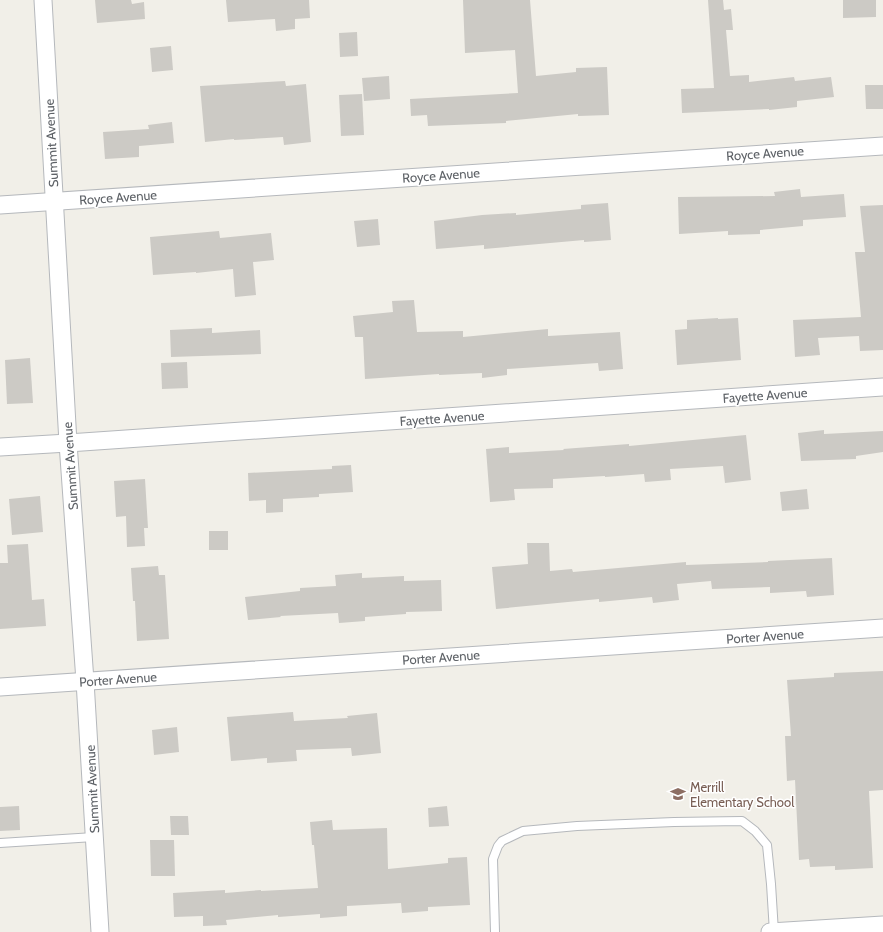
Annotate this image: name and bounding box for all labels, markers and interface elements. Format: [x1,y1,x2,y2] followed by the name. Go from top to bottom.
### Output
[41,98,61,188] street label: Summit Avenue
[726,142,805,164] street label: Royce Avenue
[402,164,481,186] street label: Royce Avenue
[79,186,158,208] street label: Royce Avenue
[722,384,808,406] street label: Fayette Avenue
[399,407,485,429] street label: Fayette Avenue
[59,421,81,511] street label: Summit Avenue
[726,625,805,647] street label: Porter Avenue
[402,646,481,668] street label: Porter Avenue
[79,668,158,690] street label: Porter Avenue
[82,744,102,834] street label: Summit Avenue
[690,779,794,810] place label: Merrill Elementary School
[669,785,687,803] school or university icon: Merrill Elementary School

